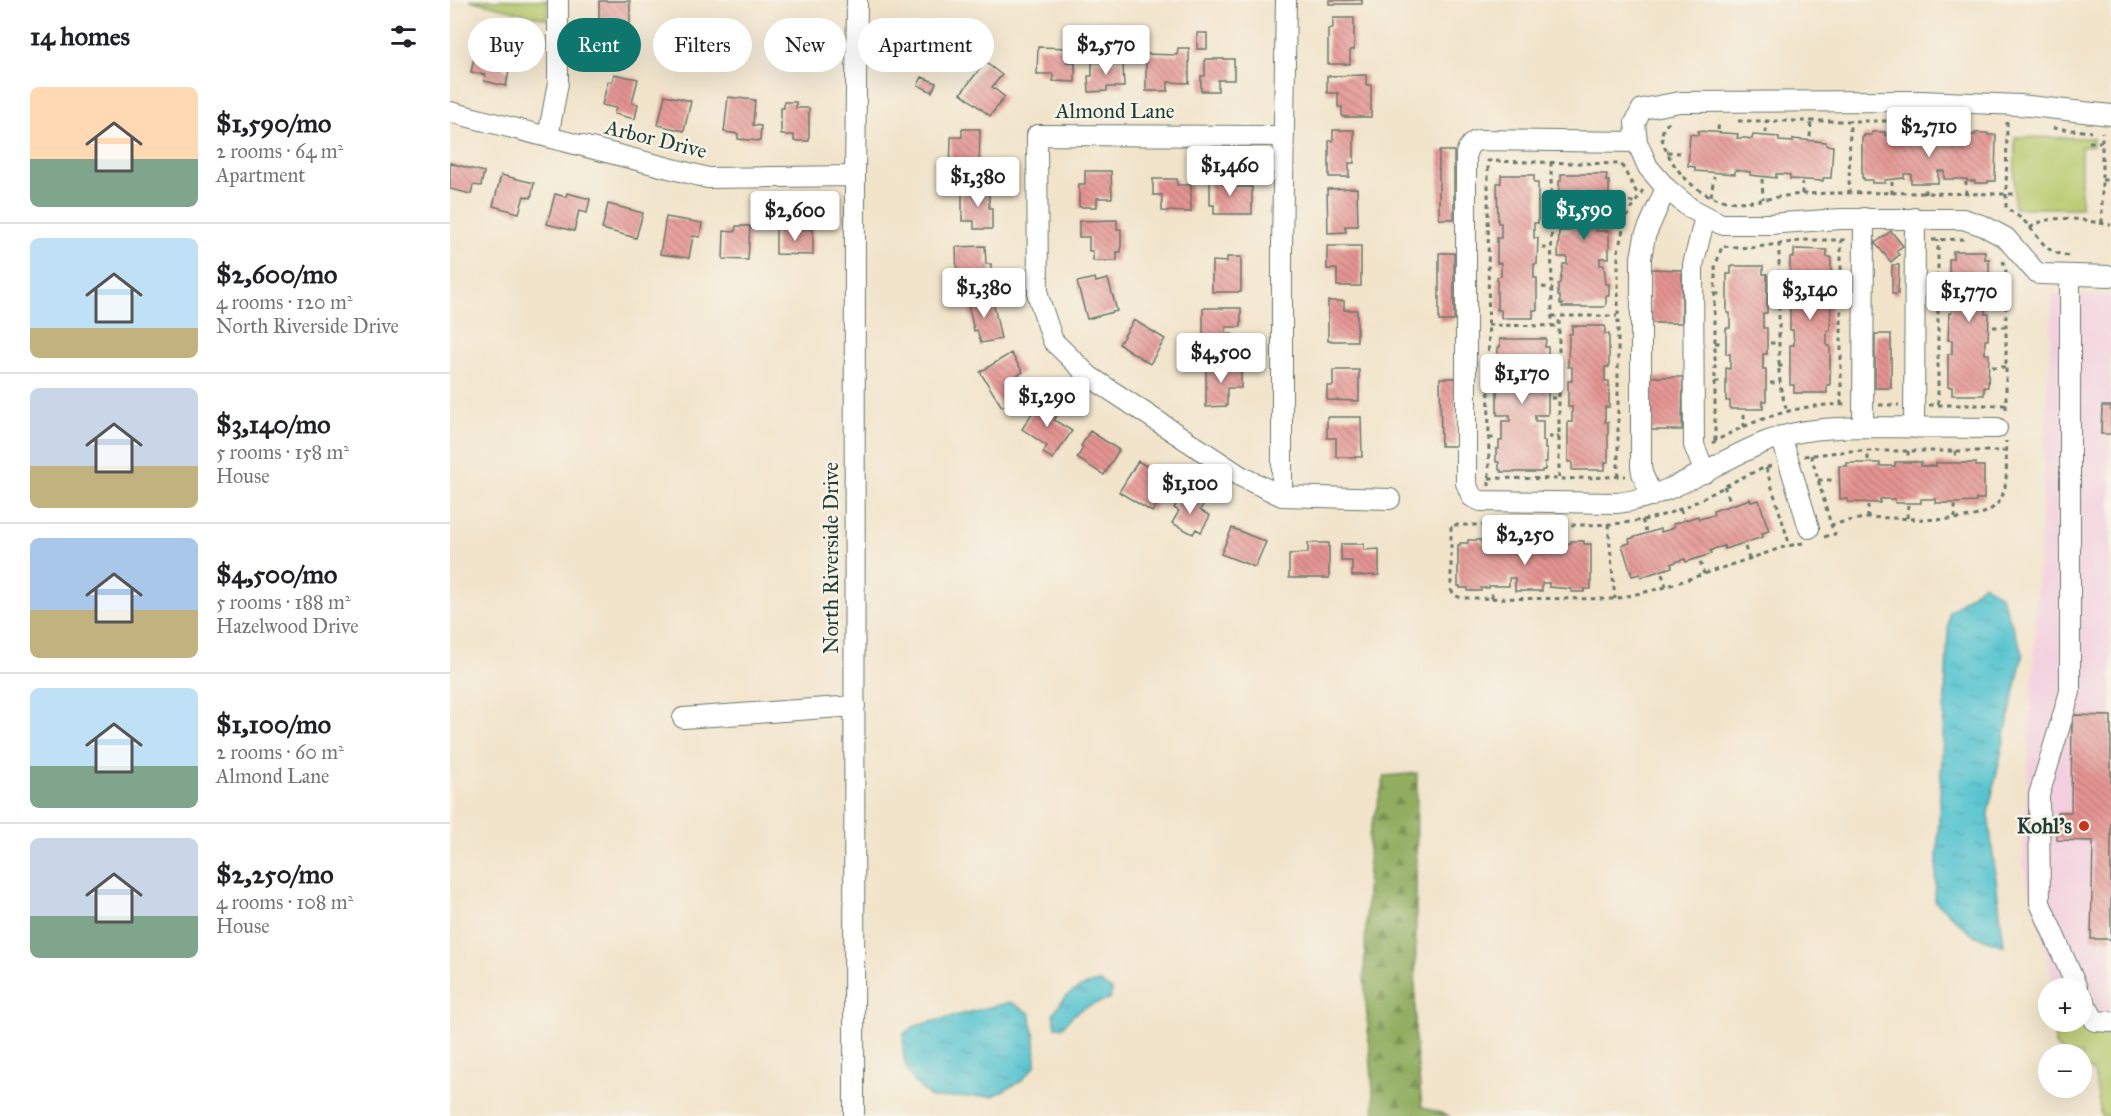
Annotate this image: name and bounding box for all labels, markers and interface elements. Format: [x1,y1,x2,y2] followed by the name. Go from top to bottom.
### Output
[468,18,545,72] chip: Buy
[557,18,641,72] chip: Rent
[653,18,752,72] chip: Filters
[764,18,846,72] chip: New
[858,18,994,72] chip: Apartment
[30,20,130,52] text: 14 homes
[387,20,420,53] icon: filters
[1057,25,1155,76] pin: $2,570
[1077,32,1135,56] text: $2,570
[1054,98,1175,124] street label: Almond Lane
[216,107,331,139] text: $1,590/mo
[1880,107,1978,158] pin: $2,710
[78,111,150,183] icon: home
[602,114,710,164] street label: Arbor Drive
[1901,114,1957,138] text: $2,710
[216,139,343,163] text: 2 rooms · 64 m²
[1181,146,1279,197] pin: $1,460
[1201,153,1259,177] text: $1,460
[929,157,1027,208] pin: $1,380
[216,163,305,187] text: Apartment
[950,164,1006,188] text: $1,380
[1535,190,1633,241] pin: $1,590
[746,191,844,242] pin: $2,600
[1556,197,1612,221] text: $1,590
[765,198,826,222] text: $2,600
[216,258,337,290] text: $2,600/mo
[78,262,150,334] icon: home
[935,268,1033,319] pin: $1,380
[1761,270,1859,321] pin: $3,140
[1920,272,2018,323] pin: $1,770
[956,275,1012,299] text: $1,380
[1782,277,1838,301] text: $3,140
[1941,279,1997,303] text: $1,770
[216,290,353,314] text: 4 rooms · 120 m²
[216,314,399,338] text: North Riverside Drive
[1172,333,1270,384] pin: $4,500
[1190,340,1252,364] text: $4,500
[1473,354,1571,405] pin: $1,170
[1494,361,1550,385] text: $1,170
[998,377,1096,428] pin: $1,290
[1018,384,1076,408] text: $1,290
[216,408,331,440] text: $3,140/mo
[78,412,150,484] icon: home
[216,440,349,464] text: 5 rooms · 158 m²
[818,462,844,654] street label: North Riverside Drive
[216,464,270,488] text: House
[1141,464,1239,515] pin: $1,100
[1162,471,1218,495] text: $1,100
[1476,515,1574,566] pin: $2,250
[1496,522,1554,546] text: $2,250
[216,558,337,590] text: $4,500/mo
[78,562,150,634] icon: home
[216,590,351,614] text: 5 rooms · 188 m²
[216,614,359,638] text: Hazelwood Drive
[216,708,331,740] text: $1,100/mo
[78,712,150,784] icon: home
[216,740,344,764] text: 2 rooms · 60 m²
[216,764,329,788] text: Almond Lane
[2017,813,2072,839] place label: Kohl's
[2077,819,2091,833] marker: Kohl's
[216,858,334,890] text: $2,250/mo
[78,862,150,934] icon: home
[216,890,353,914] text: 4 rooms · 108 m²
[216,914,270,938] text: House
[2038,978,2092,1098] map controls
[2038,978,2092,1032] button: +
[2038,1044,2092,1098] button: −

